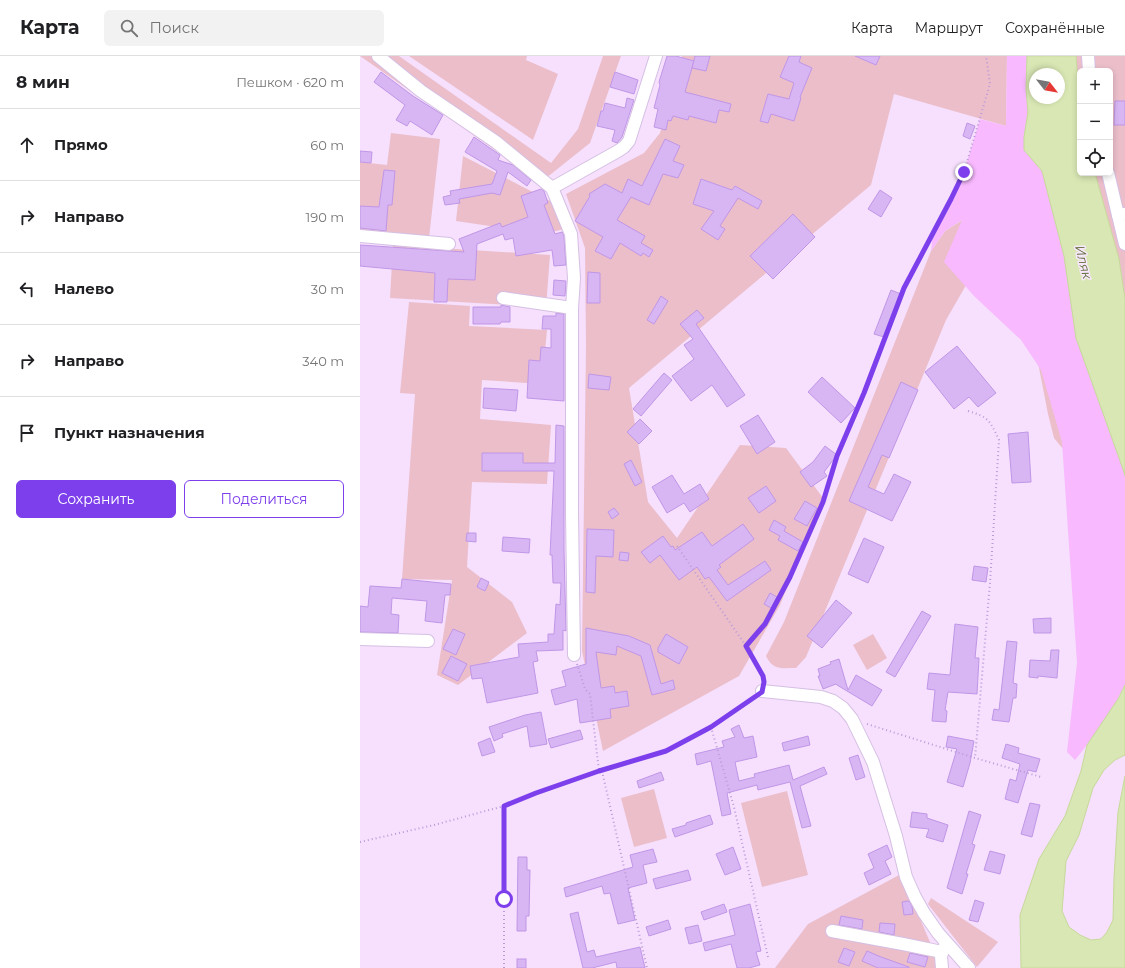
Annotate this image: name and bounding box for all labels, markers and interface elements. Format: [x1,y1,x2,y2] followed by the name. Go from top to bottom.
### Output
[104,10,384,46] search box
[20,16,80,39] text: Карта
[118,17,140,39] icon: search
[150,18,199,37] text: Поиск
[851,19,893,37] text: Карта
[915,19,983,37] text: Маршрут
[1005,19,1105,37] text: Сохранённые
[1029,68,1065,104] north arrow
[1077,68,1113,176] map controls
[1077,68,1113,104] button: +
[16,72,70,92] text: 8 мин
[236,74,344,90] text: Пешком · 620 m
[1077,104,1113,140] button: −
[16,134,38,156] icon: ahead
[54,135,108,154] text: Прямо
[310,137,344,153] text: 60 m
[1077,140,1113,176] button: locate
[955,163,973,181] route end
[16,206,38,228] icon: right
[54,207,124,226] text: Направо
[306,209,344,225] text: 190 m
[1072,243,1096,281] water label: Иляк
[16,278,38,300] icon: left
[54,279,114,298] text: Налево
[311,281,344,297] text: 30 m
[16,350,38,372] icon: right
[54,351,124,370] text: Направо
[302,353,344,369] text: 340 m
[16,422,38,444] icon: arrive
[54,423,205,442] text: Пункт назначения
[16,480,176,518] button: Сохранить
[184,480,344,518] button: Поделиться
[495,890,513,908] route start

